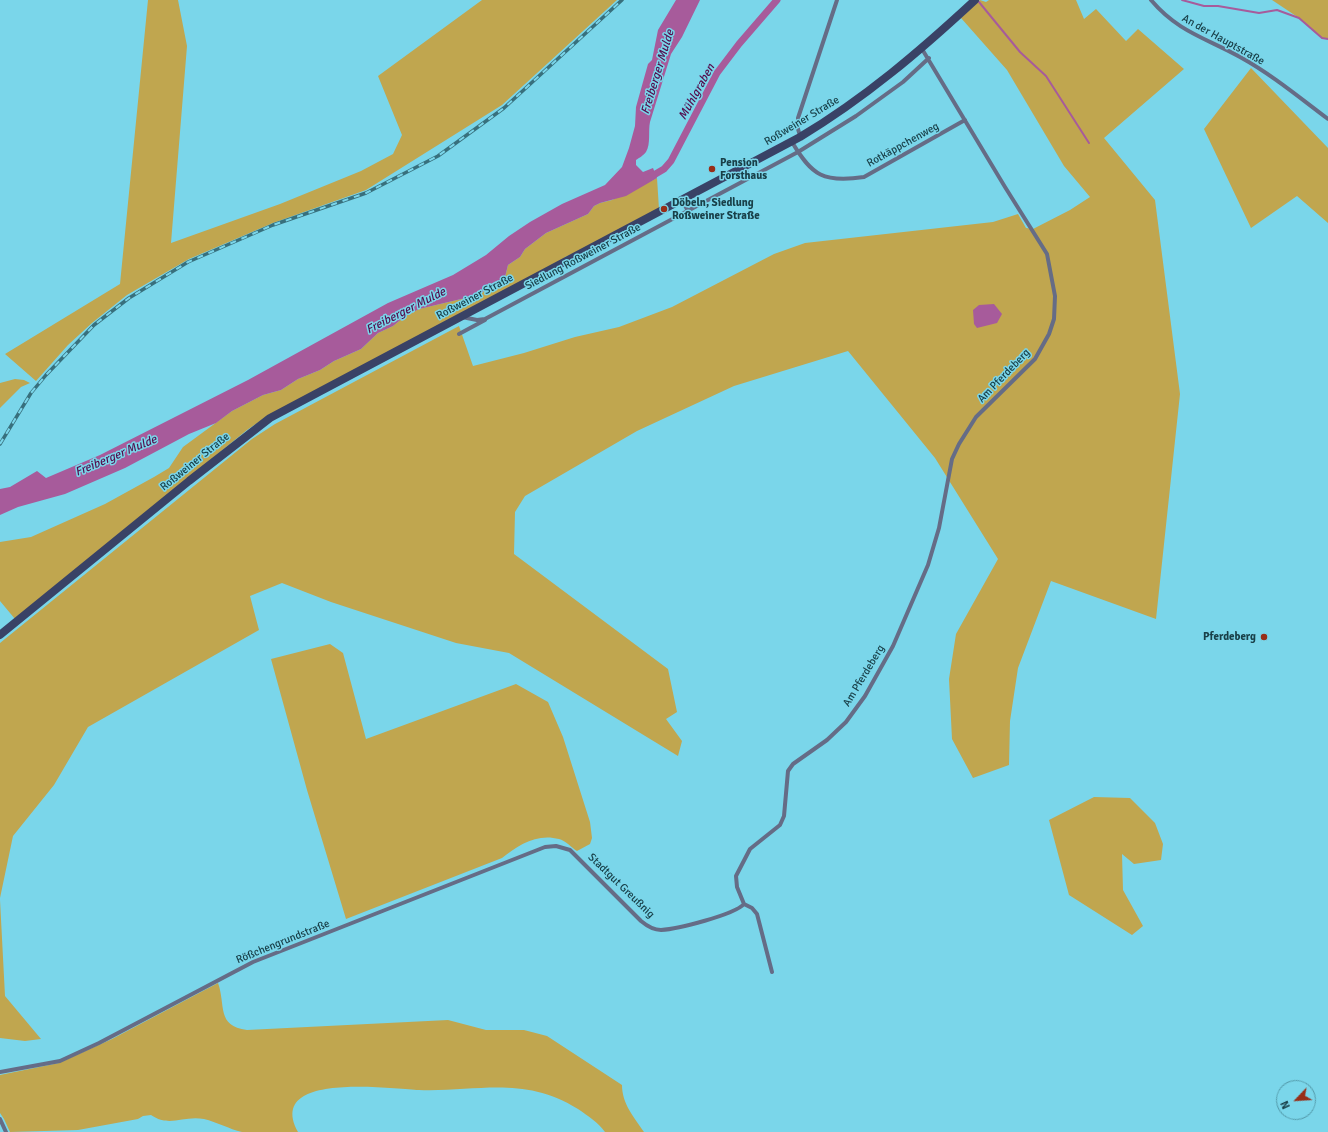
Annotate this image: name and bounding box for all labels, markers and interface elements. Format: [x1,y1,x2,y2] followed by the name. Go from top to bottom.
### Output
[1179,12,1267,68] street label: An der Hauptstraße
[638,28,678,116] water label: Freiberger Mulde
[676,61,718,123] water label: Mühlgraben
[762,93,842,149] street label: Roßweiner Straße
[865,120,941,170] street label: Rotkäppchenweg
[720,156,767,182] place label: Pension Forsthaus
[707,164,717,174] marker: Pension Forsthaus
[672,196,760,222] place label: Döbeln, Siedlung Roßweiner Straße
[659,204,669,214] marker: Döbeln, Siedlung Roßweiner Straße
[523,221,643,293] street label: Siedlung Roßweiner Straße
[434,271,516,323] street label: Roßweiner Straße
[364,285,448,337] water label: Freiberger Mulde
[975,346,1033,406] street label: Am Pferdeberg
[158,430,232,494] street label: Roßweiner Straße
[73,432,159,480] water label: Freiberger Mulde
[1203,630,1256,644] place label: Pferdeberg
[1259,632,1269,642] marker: Pferdeberg
[840,643,888,709] street label: Am Pferdeberg
[585,851,657,921] street label: Stadtgut Greußnig
[234,917,332,967] street label: Rößchengrundstraße
[1276,1080,1316,1120] north arrow
[1278,1099,1293,1111] text: N

